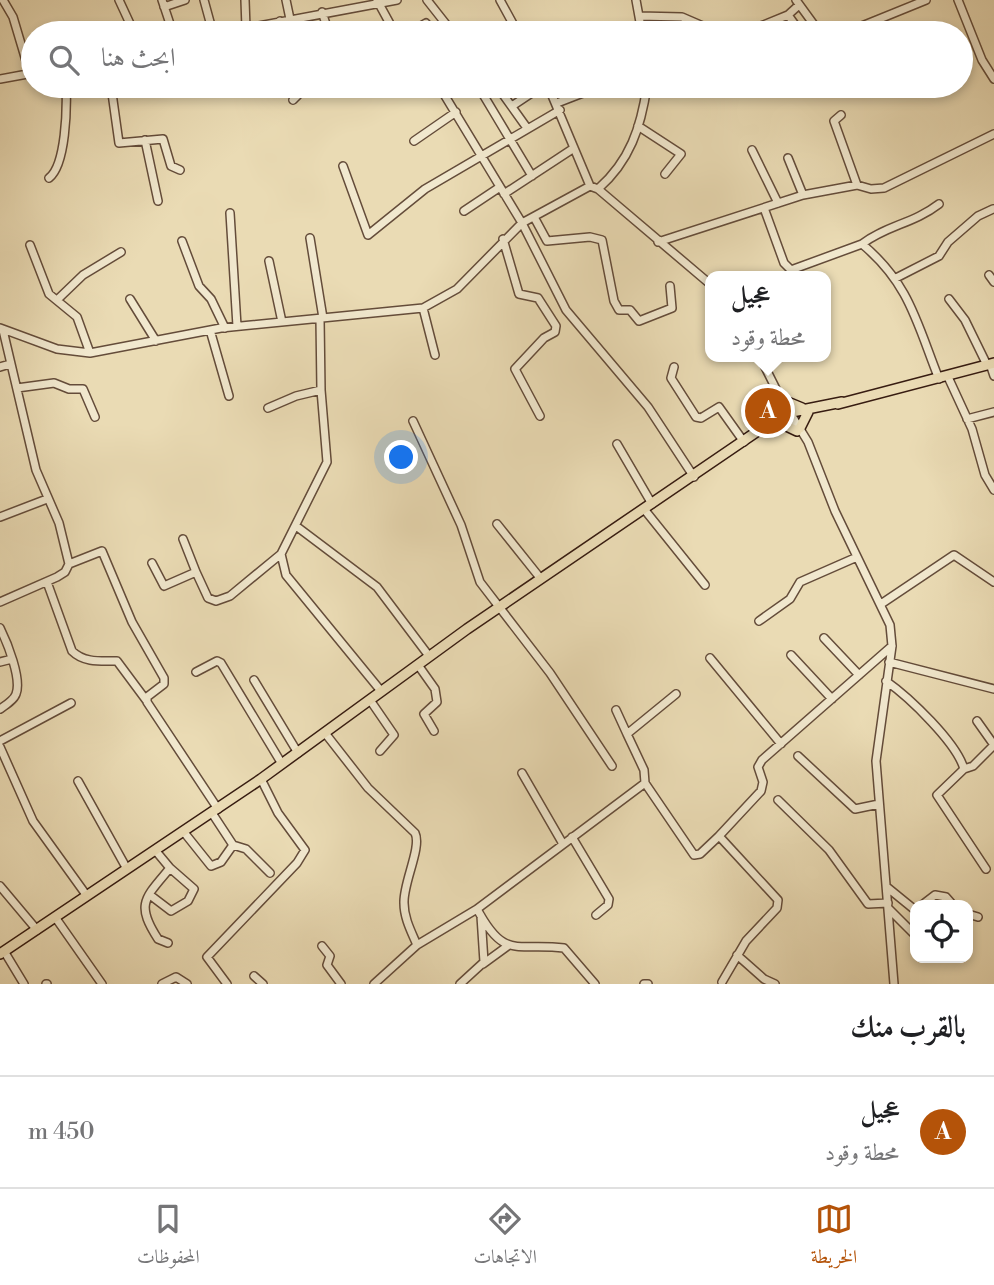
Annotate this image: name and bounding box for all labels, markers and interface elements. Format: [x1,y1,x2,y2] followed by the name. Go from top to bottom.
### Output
[21,21,973,98] search box
[45,41,83,79] icon: search
[101,42,176,74] text: ابحث هنا
[705,271,831,362] popup
[731,279,770,311] text: عجيل
[731,324,805,352] text: محطة وقود
[745,385,791,437] pin: A
[384,440,418,474] your location
[910,900,973,963] map controls
[910,900,973,963] button: locate
[850,1009,966,1047] text: بالقرب منك
[860,1094,899,1126] text: عجيل
[28,1118,95,1146] text: 450 m
[935,1118,951,1146] text: A
[825,1139,899,1167] text: محطة وقود
[137,1200,200,1275] tab: المحفوظات
[474,1200,537,1275] tab: الاتجاهات
[811,1200,857,1275] tab: الخريطة

